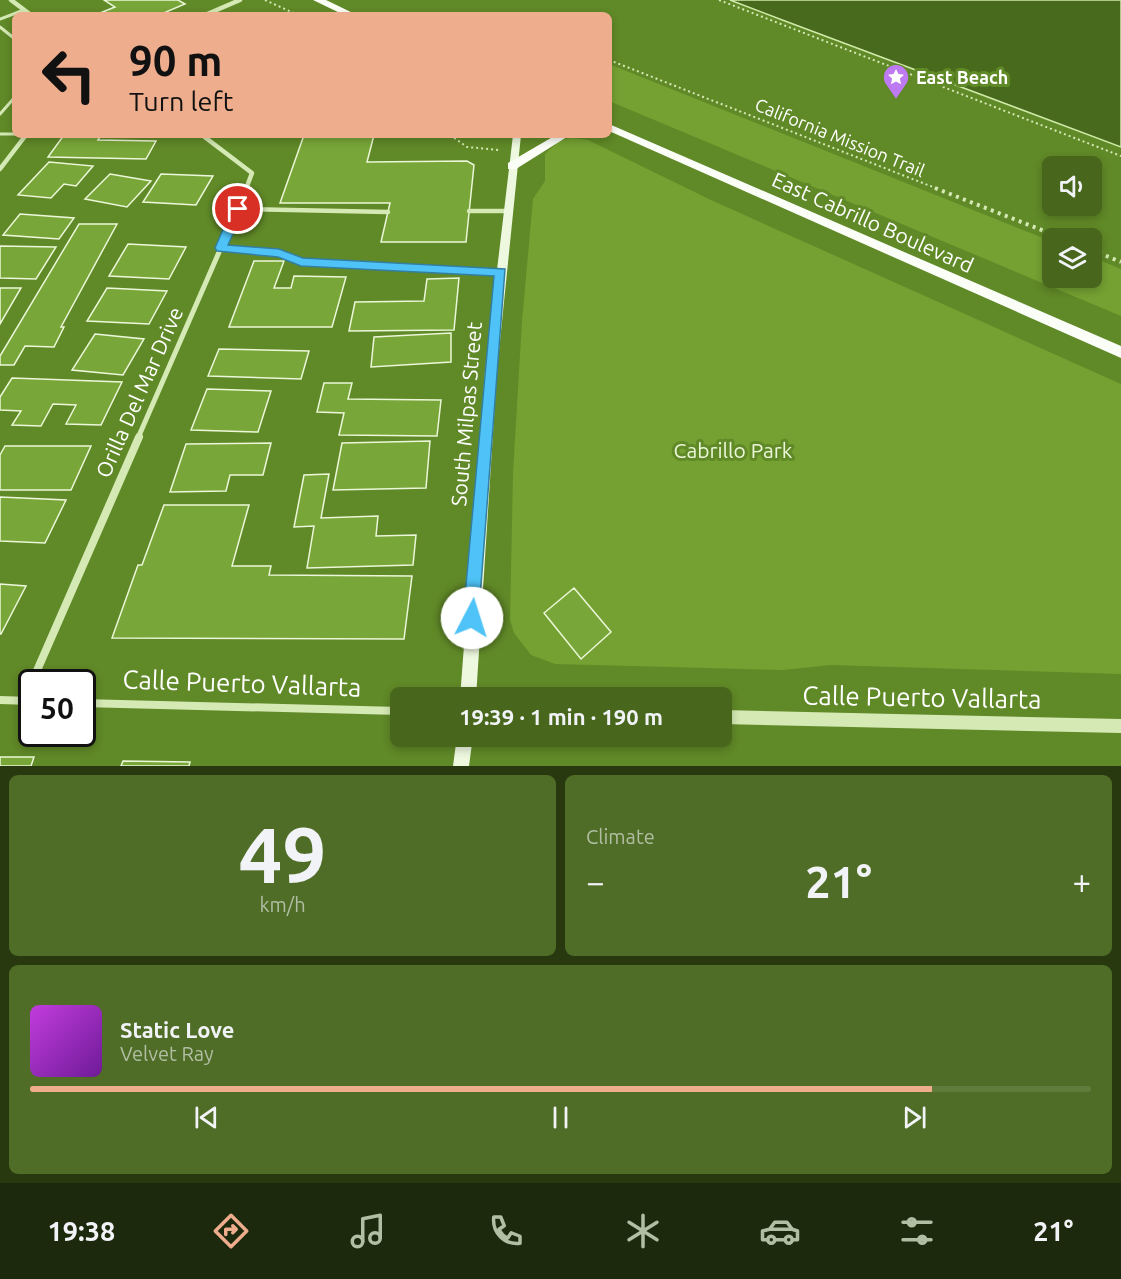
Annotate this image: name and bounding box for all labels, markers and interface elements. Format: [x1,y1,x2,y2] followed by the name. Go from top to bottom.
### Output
[30,36,108,114] icon: left
[129,37,223,84] text: 90 m
[881,62,911,100] place icon: East Beach
[916,67,1008,87] place label: East Beach
[129,86,233,116] text: Turn left
[752,94,928,180] street label: California Mission Trail
[1042,156,1102,288] map controls
[1042,156,1102,216] button: sound
[769,167,977,277] street label: East Cabrillo Boulevard
[212,183,263,234] pin
[221,192,254,225] icon: arrive
[1042,228,1102,288] button: layers
[91,303,187,481] street label: Orilla Del Mar Drive
[446,321,486,507] street label: South Milpas Street
[674,438,793,462] park label: Cabrillo Park
[440,586,504,650] position arrow
[122,664,362,702] street label: Calle Puerto Vallarta
[18,669,96,747] speed limit sign: 50
[802,680,1042,714] street label: Calle Puerto Vallarta
[459,704,663,729] text: 19:39 · 1 min · 190 m
[239,810,326,898] text: 49
[586,825,655,848] text: Climate
[805,856,872,907] text: 21°
[586,863,605,900] text: −
[1072,863,1091,900] text: +
[259,893,306,916] text: km/h
[120,1017,235,1042] text: Static Love
[120,1042,214,1065] text: Velvet Ray
[190,1101,223,1134] icon: previous
[544,1101,577,1134] icon: pause
[898,1101,931,1134] icon: next
[210,1210,252,1252] icon: directions
[347,1210,389,1252] icon: music
[485,1210,527,1252] icon: phone
[622,1210,664,1252] icon: climate
[759,1210,801,1252] icon: car
[896,1210,938,1252] icon: filters
[48,1216,115,1246] text: 19:38
[1033,1216,1073,1246] text: 21°

